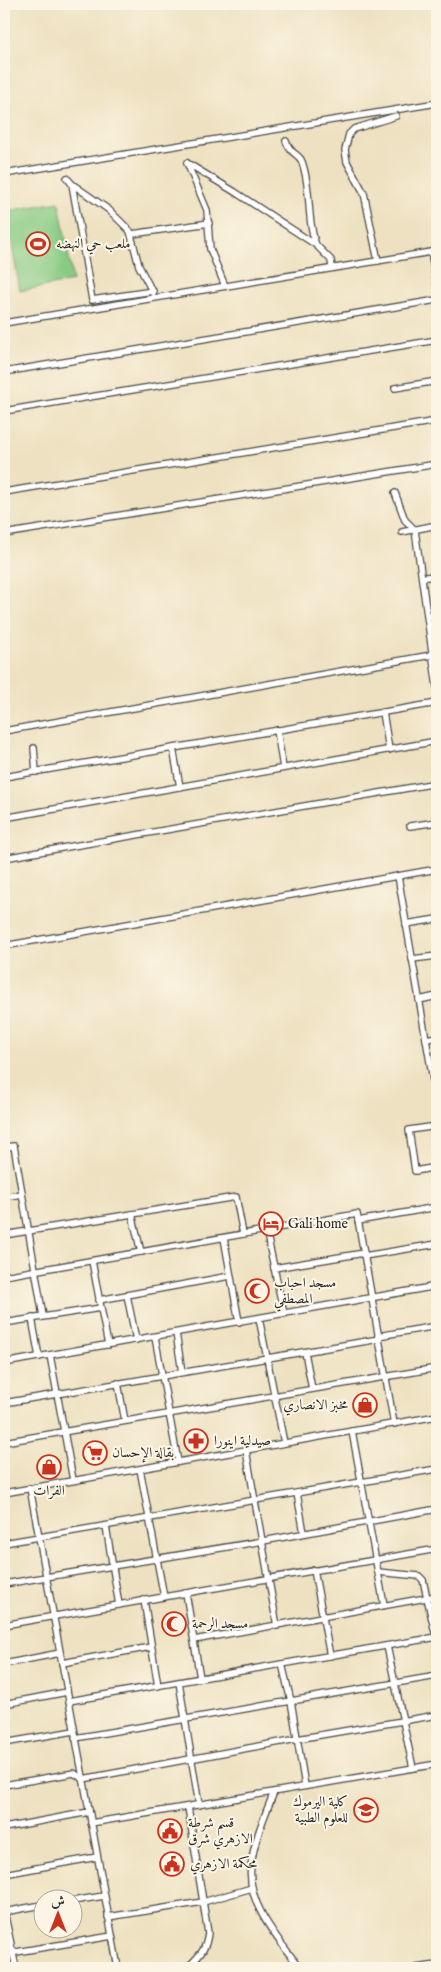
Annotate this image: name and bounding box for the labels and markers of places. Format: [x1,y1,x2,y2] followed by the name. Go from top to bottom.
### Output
[25,231,51,257] sports icon: ملعب حي النهضه
[56,235,130,255] place label: ملعب حي النهضه
[258,1211,284,1237] hotel icon: Gali home
[288,1215,349,1233] place label: Gali home
[274,1274,336,1312] place label: مسجد احباب المصطفي
[244,1278,270,1304] mosque icon: مسجد احباب المصطفي
[352,1392,378,1418] shop icon: مخبز الانصاري
[283,1396,349,1416] place label: مخبز الانصاري
[183,1428,209,1454] pharmacy icon: صيدلية اينورا
[214,1432,271,1450] place label: صيدلية اينورا
[82,1440,108,1466] supermarket icon: بقالة الإحسان
[112,1444,175,1463] place label: بقالة الإحسان
[36,1454,62,1480] shop icon: الفرات
[33,1482,65,1500] place label: الفرات
[161,1611,187,1637] mosque icon: مسجد الرحمة
[192,1615,248,1633] place label: مسجد الرحمة
[293,1793,348,1830] place label: كلية اليرموك للعلوم الطبية
[353,1797,379,1823] school or university icon: كلية اليرموك للعلوم الطبية
[188,1814,253,1850] place label: قسم شرطة الازهري شرق
[157,1818,183,1844] public building icon: قسم شرطة الازهري شرق
[159,1851,185,1877] public building icon: محكمة الازهري
[190,1855,258,1875] place label: محكمة الازهري

